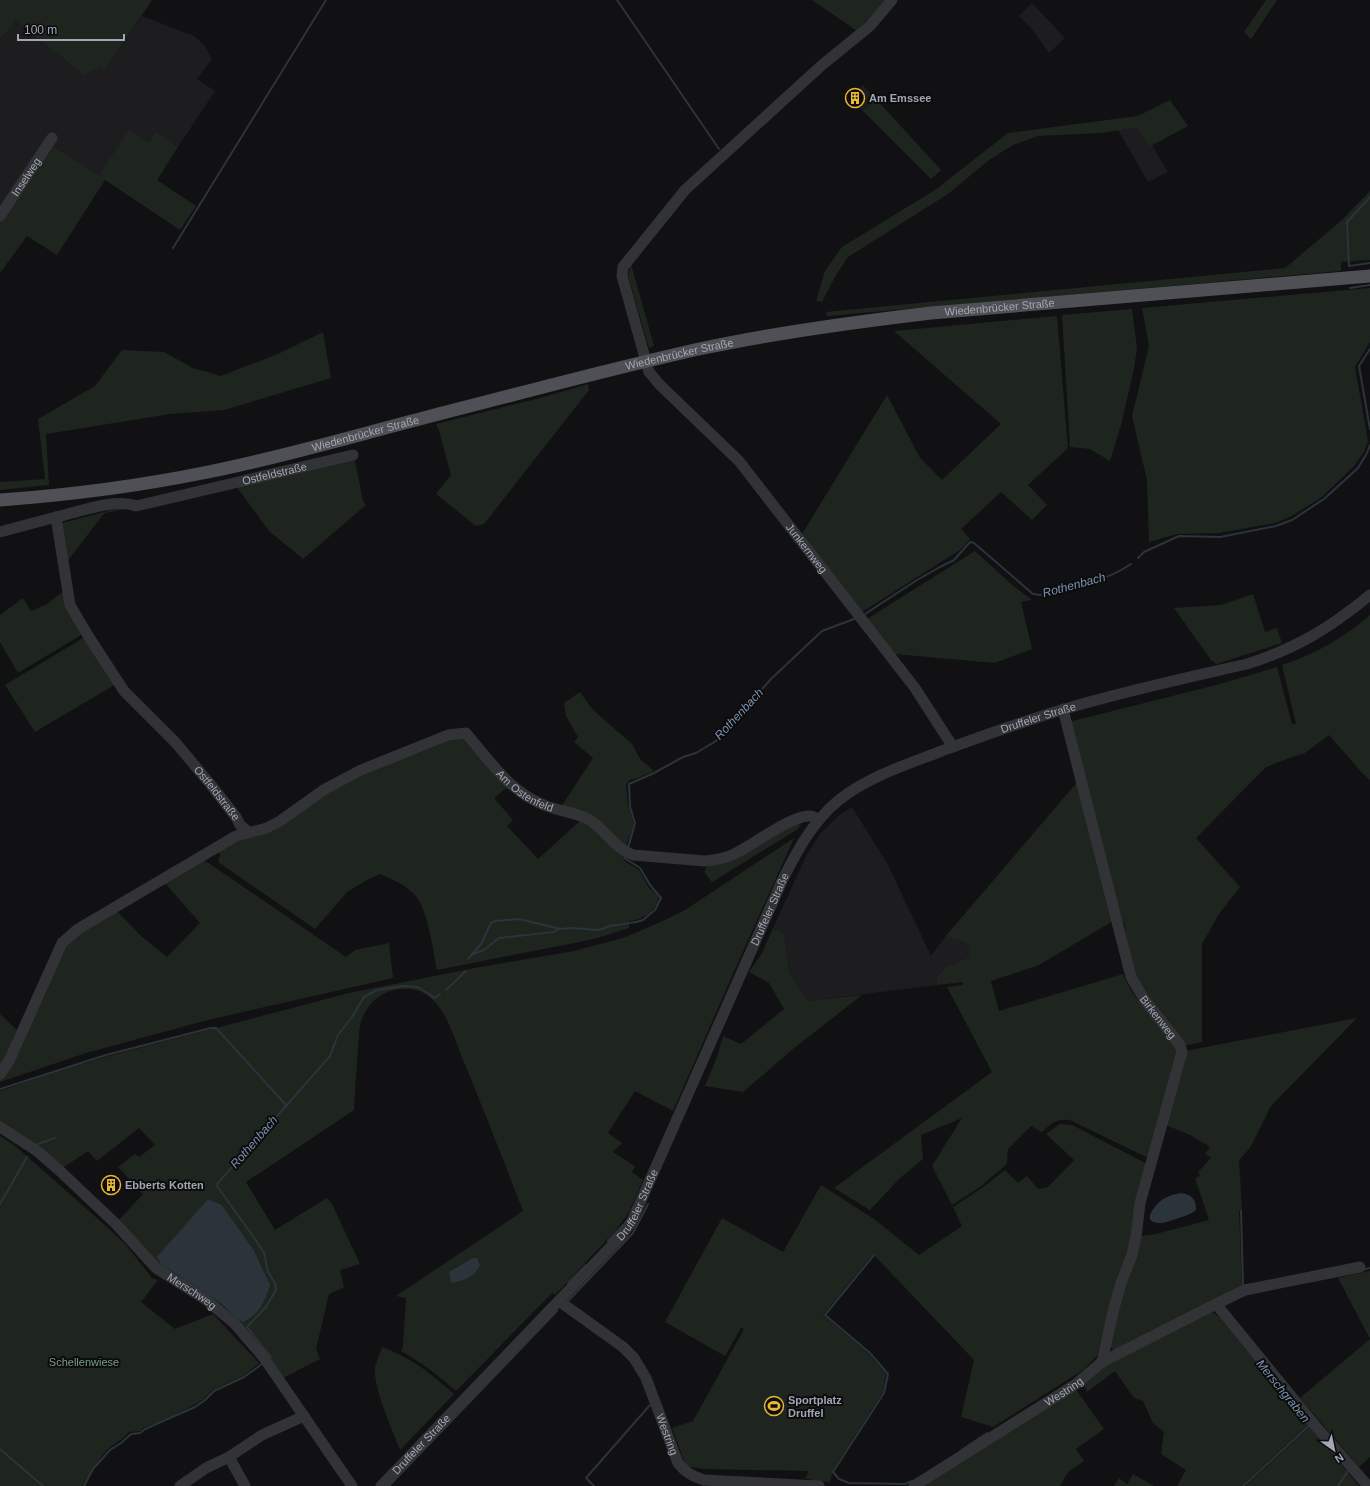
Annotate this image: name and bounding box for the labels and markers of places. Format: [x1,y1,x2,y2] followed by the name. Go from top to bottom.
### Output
[844,87,866,109] building icon: Am Emssee
[869,92,931,104] place label: Am Emssee
[100,1174,122,1196] building icon: Ebberts Kotten
[125,1179,204,1191] place label: Ebberts Kotten
[788,1394,842,1419] place label: Sportplatz Druffel
[763,1395,785,1417] sports icon: Sportplatz Druffel

